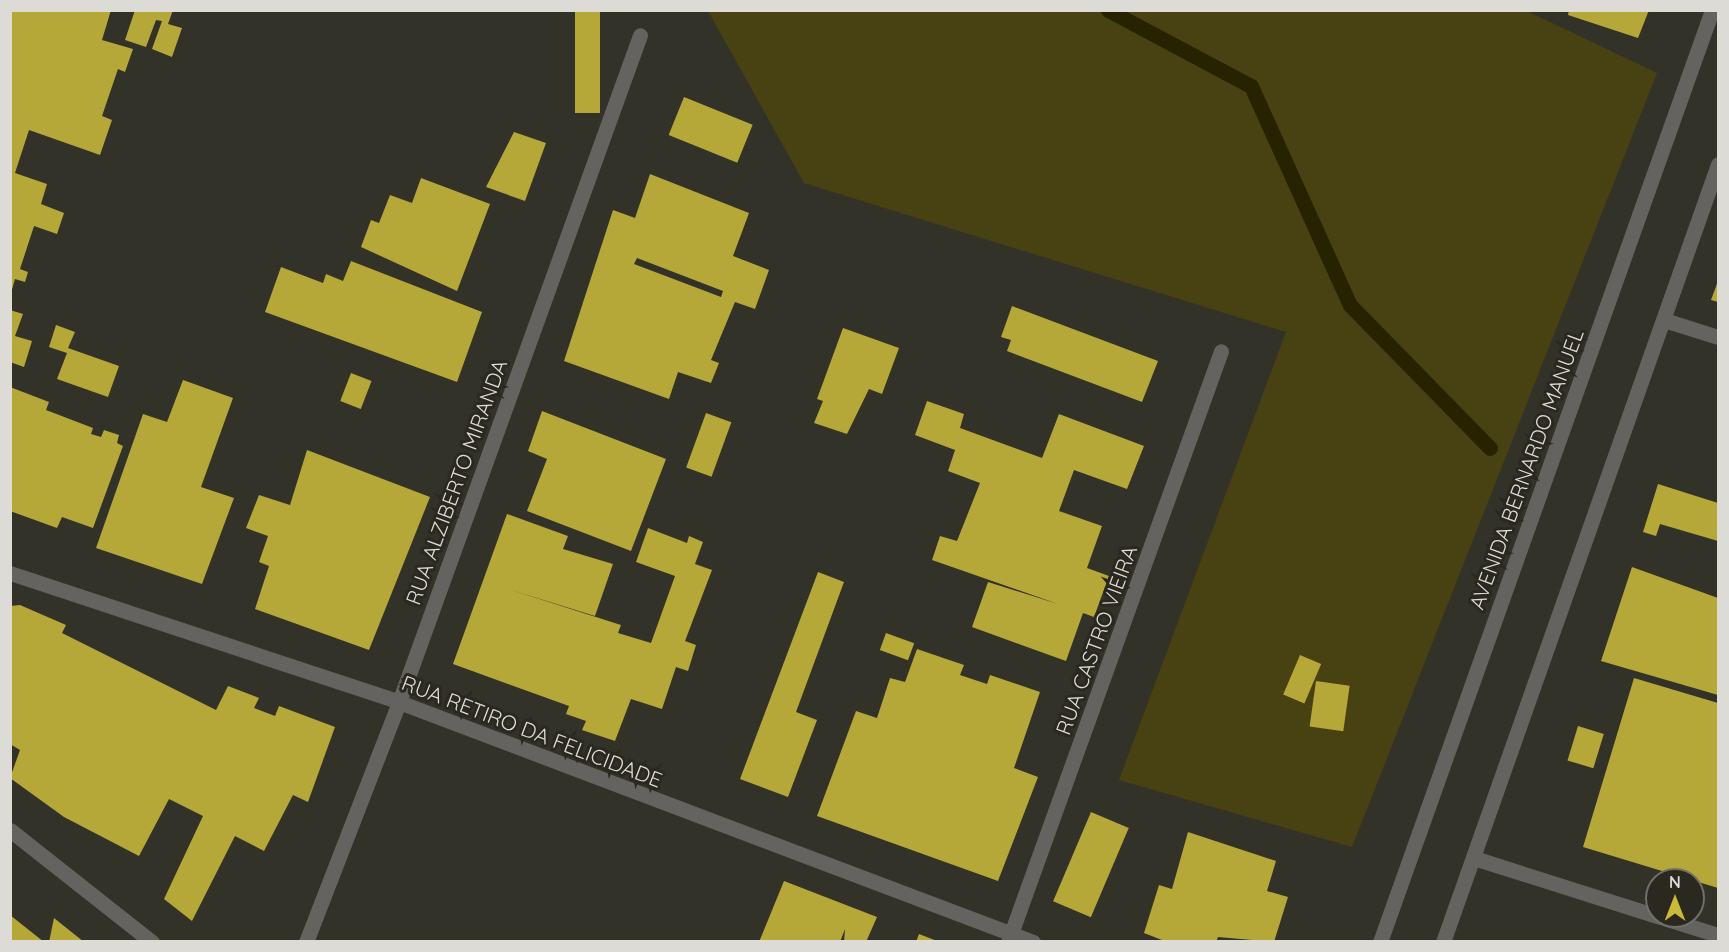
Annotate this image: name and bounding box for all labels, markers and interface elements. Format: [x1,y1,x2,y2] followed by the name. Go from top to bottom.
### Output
[1463,326,1589,612] street label: AVENIDA BERNARDO MANUEL
[400,356,512,608] street label: RUA ALZIBERTO MIRANDA
[1050,542,1142,738] street label: RUA CASTRO VIEIRA
[398,670,666,792] street label: RUA RETIRO DA FELICIDADE
[1645,868,1705,928] north arrow
[1669,872,1681,892] text: N

